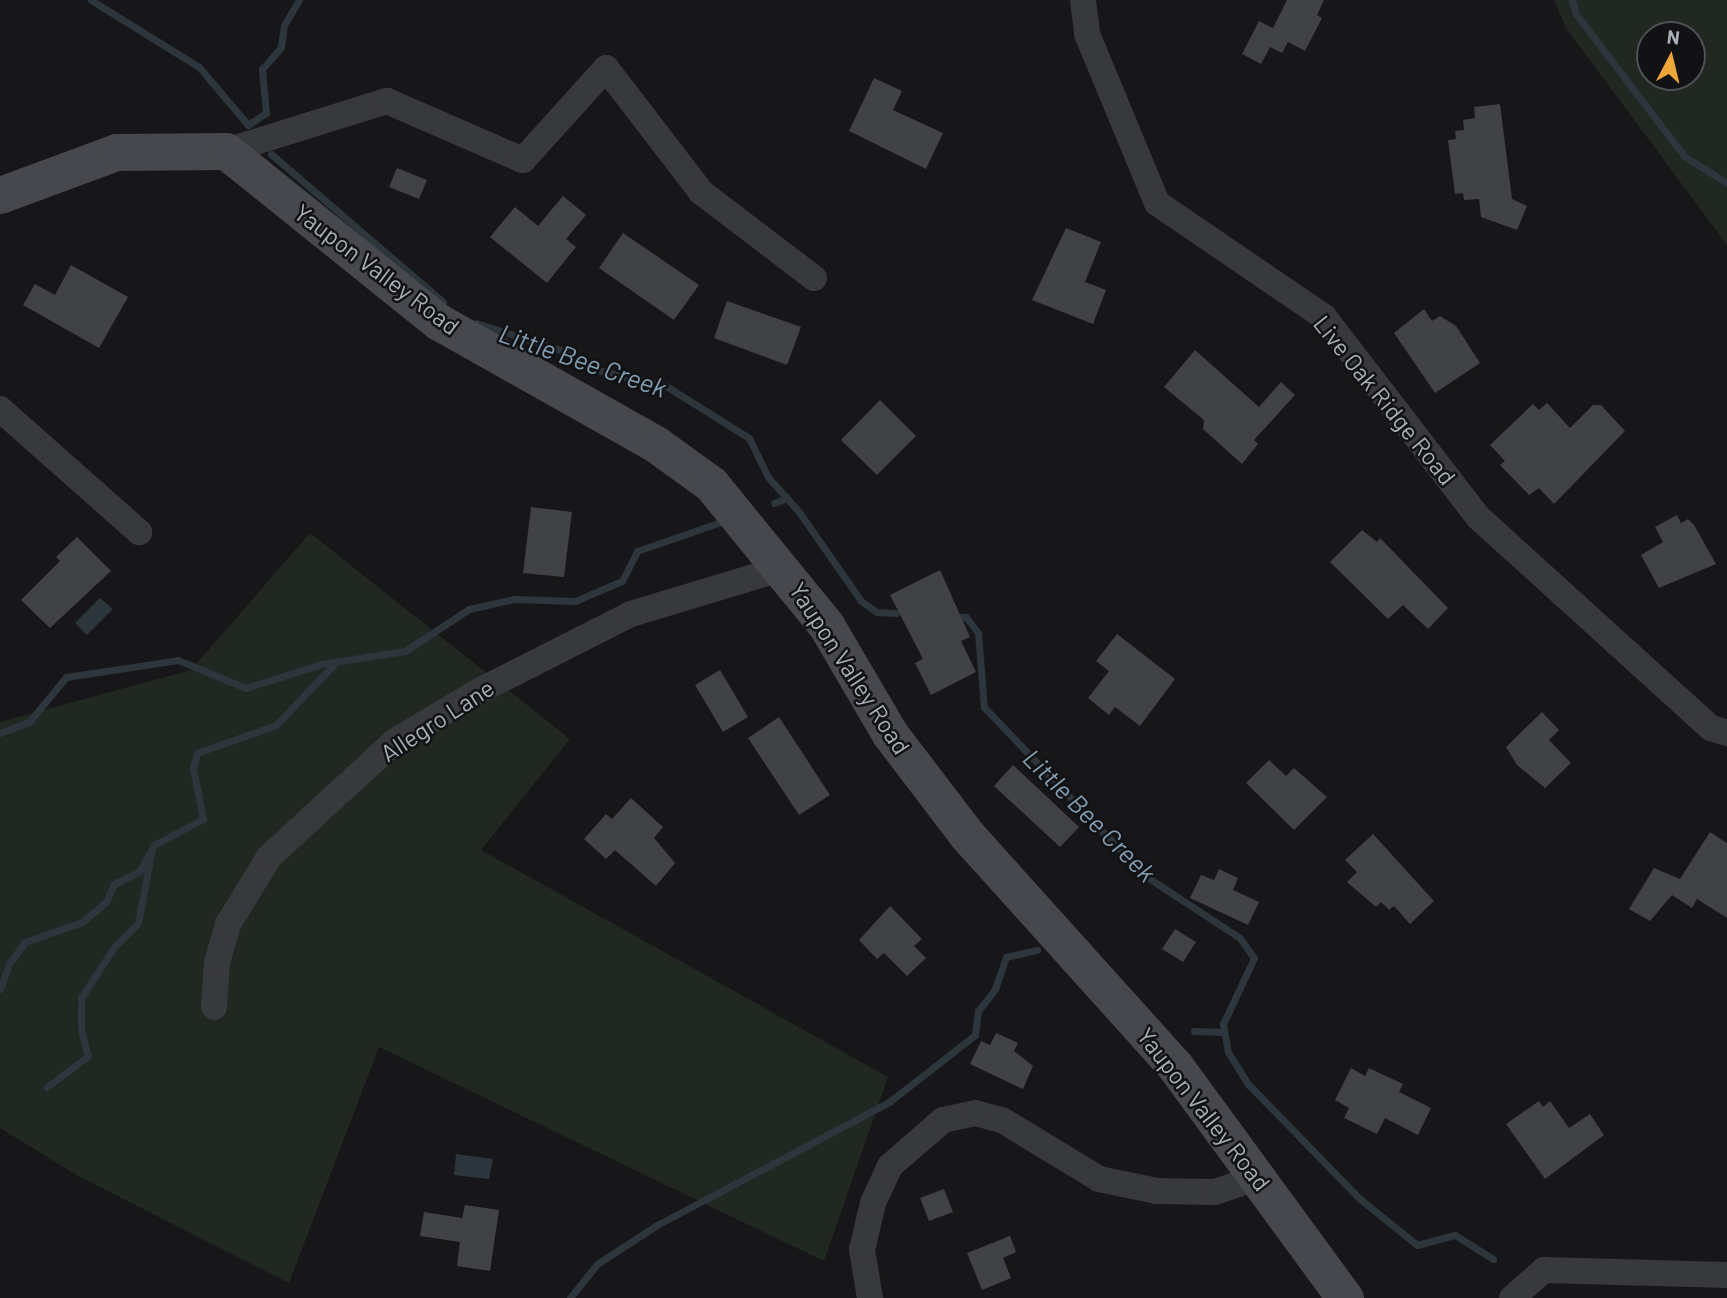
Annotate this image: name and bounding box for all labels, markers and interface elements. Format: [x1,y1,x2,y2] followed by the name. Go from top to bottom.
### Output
[1636,21,1706,91] north arrow
[1666,24,1681,49] text: N
[289,198,465,340] street label: Yaupon Valley Road
[1308,309,1462,491] street label: Live Oak Ridge Road
[495,317,671,403] water label: Little Bee Creek
[784,577,916,759] street label: Yaupon Valley Road
[375,673,499,767] street label: Allegro Lane
[1017,742,1163,888] water label: Little Bee Creek
[1131,1022,1277,1196] street label: Yaupon Valley Road

